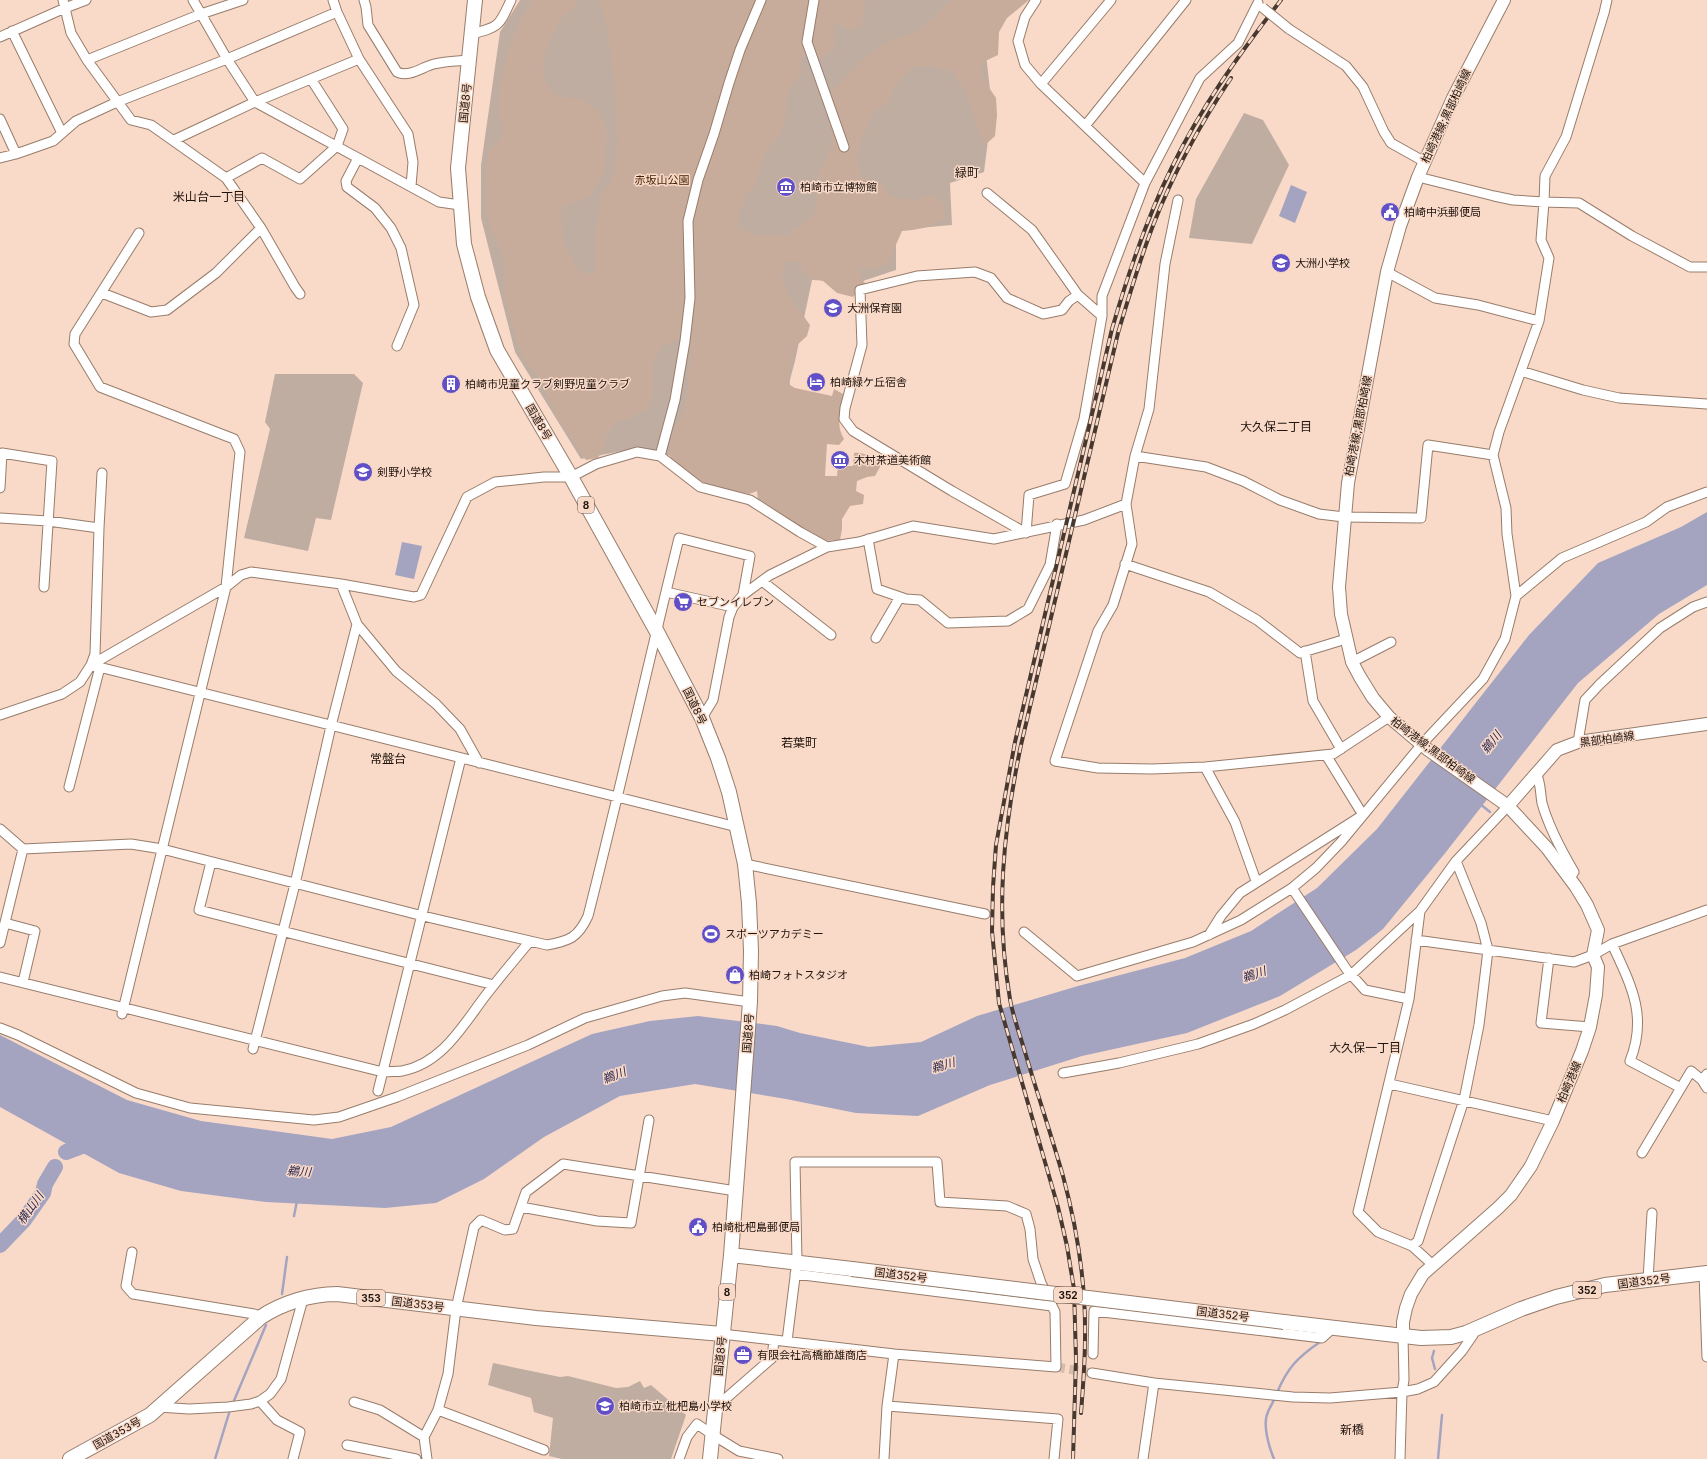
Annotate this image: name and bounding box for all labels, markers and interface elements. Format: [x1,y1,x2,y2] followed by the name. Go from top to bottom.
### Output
[1418,67,1474,165] street label: 柏崎港線;黒部柏崎線
[456,82,474,124] street label: 国道8号
[955,165,979,180] district label: 緑町
[635,173,690,187] park label: 赤坂山公園
[775,176,797,198] museum icon: 柏崎市立博物館
[800,180,877,194] place label: 柏崎市立博物館
[173,189,245,204] district label: 米山台一丁目
[1379,201,1401,223] public building icon: 柏崎中浜郵便局
[1404,205,1481,219] place label: 柏崎中浜郵便局
[1270,252,1292,274] school or university icon: 大洲小学校
[1295,256,1350,270] place label: 大洲小学校
[822,297,844,319] school or university icon: 大洲保育園
[847,301,902,315] place label: 大洲保育園
[805,371,827,393] hotel icon: 柏崎緑ケ丘宿舎
[440,373,462,395] building icon: 柏崎市児童クラブ剣野児童クラブ
[1341,374,1375,478] street label: 柏崎港線;黒部柏崎線
[830,375,907,389] place label: 柏崎緑ケ丘宿舎
[465,377,630,391] place label: 柏崎市児童クラブ剣野児童クラブ
[523,401,555,443] street label: 国道8号
[1240,419,1312,434] district label: 大久保二丁目
[829,449,851,471] museum icon: 木村茶道美術館
[854,453,931,467] place label: 木村茶道美術館
[352,461,374,483] school or university icon: 剣野小学校
[377,465,432,479] place label: 剣野小学校
[578,497,594,513] road number: 8
[672,591,694,613] supermarket icon: セブンイレブン
[697,595,774,609] place label: セブンイレブン
[680,685,710,727] street label: 国道8号
[1388,714,1478,786] street label: 柏崎港線;黒部柏崎線
[1478,726,1506,756] water label: 鵜川
[1579,728,1635,750] street label: 黒部柏崎線
[781,735,817,750] district label: 若葉町
[370,751,406,766] district label: 常盤台
[700,923,722,945] sports icon: スポーツアカデミー
[725,927,824,941] place label: スポーツアカデミー
[1240,962,1270,985] water label: 鵜川
[724,964,746,986] shop icon: 柏崎フォトスタジオ
[749,968,848,982] place label: 柏崎フォトスタジオ
[740,1013,756,1053] street label: 国道8号
[1329,1040,1401,1055] district label: 大久保一丁目
[929,1054,959,1076] water label: 鵜川
[1554,1059,1584,1105] street label: 柏崎港線
[600,1063,630,1086] water label: 鵜川
[286,1163,313,1179] water label: 鵜川
[14,1187,48,1227] water label: 横山川
[687,1216,709,1238] public building icon: 柏崎枇杷島郵便局
[712,1220,800,1234] place label: 柏崎枇杷島郵便局
[874,1265,928,1285] street label: 国道352号
[1617,1271,1671,1291] street label: 国道352号
[1573,1282,1601,1298] road number: 352
[719,1284,735,1300] road number: 8
[1054,1287,1082,1303] road number: 352
[357,1290,385,1306] road number: 353
[391,1294,445,1314] street label: 国道353号
[1196,1304,1250,1324] street label: 国道352号
[711,1335,729,1377] street label: 国道8号
[732,1344,754,1366] office icon: 有限会社高橋節雄商店
[757,1348,867,1362] place label: 有限会社高橋節雄商店
[594,1395,616,1417] school or university icon: 柏崎市立 枇杷島小学校
[619,1399,732,1413] place label: 柏崎市立 枇杷島小学校
[90,1414,144,1452] street label: 国道353号
[1340,1422,1364,1437] district label: 新橋

